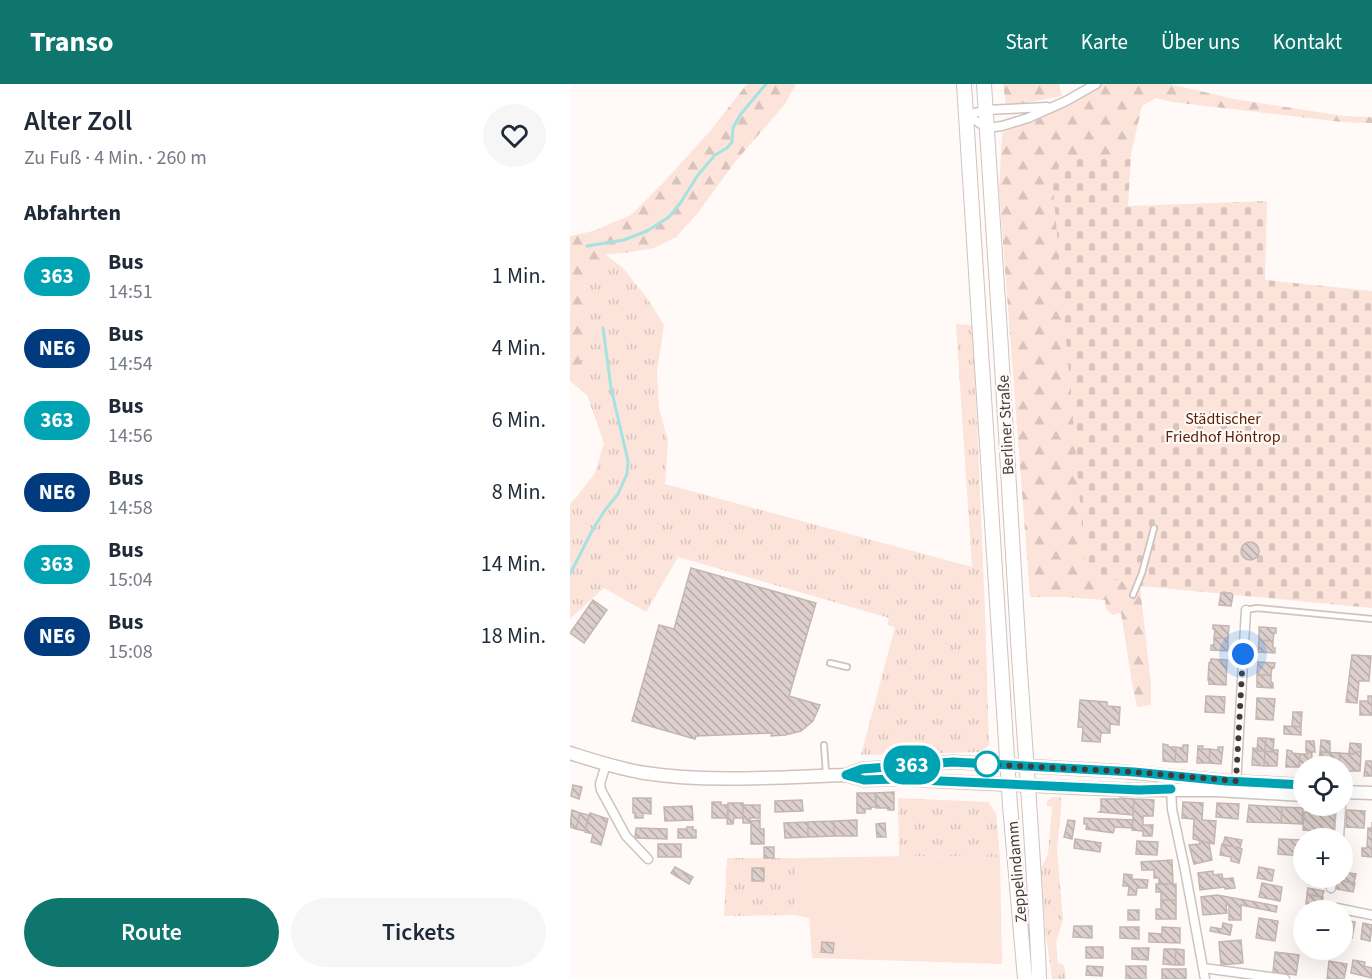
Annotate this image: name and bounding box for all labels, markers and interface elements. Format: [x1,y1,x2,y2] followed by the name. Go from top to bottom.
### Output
[30,22,113,62] text: Transo
[1005,27,1048,57] text: Start
[1081,27,1128,57] text: Karte
[1161,27,1240,57] text: Über uns
[1273,27,1342,57] text: Kontakt
[24,101,132,141] text: Alter Zoll
[483,104,546,167] button: heart
[24,144,207,172] text: Zu Fuß · 4 Min. · 260 m
[24,197,121,229] text: Abfahrten
[108,246,144,278] text: Bus
[492,260,546,292] text: 1 Min.
[40,261,74,291] text: 363
[108,278,153,306] text: 14:51
[108,318,144,350] text: Bus
[492,332,546,364] text: 4 Min.
[39,333,75,363] text: NE6
[108,350,153,378] text: 14:54
[992,374,1020,476] street label: Berliner Straße
[108,390,144,422] text: Bus
[492,404,546,436] text: 6 Min.
[40,405,74,435] text: 363
[1165,408,1281,448] park label: Städtischer Friedhof Höntrop
[108,422,153,450] text: 14:56
[108,462,144,494] text: Bus
[492,476,546,508] text: 8 Min.
[39,477,75,507] text: NE6
[108,494,153,522] text: 14:58
[108,534,144,566] text: Bus
[481,548,546,580] text: 14 Min.
[40,549,74,579] text: 363
[108,566,153,594] text: 15:04
[108,606,144,638] text: Bus
[481,620,546,652] text: 18 Min.
[39,621,75,651] text: NE6
[108,638,153,666] text: 15:08
[1228,639,1258,669] your location
[878,746,946,784] line badge: 363
[895,750,929,780] text: 363
[974,751,1000,777] unlabelled marker
[1293,756,1353,960] map controls
[1293,756,1353,816] button: locate
[1002,820,1032,924] street label: Zeppelindamm
[1293,828,1353,888] button: +
[24,898,279,967] button: Route
[291,898,546,967] button: Tickets
[1293,900,1353,960] button: −

